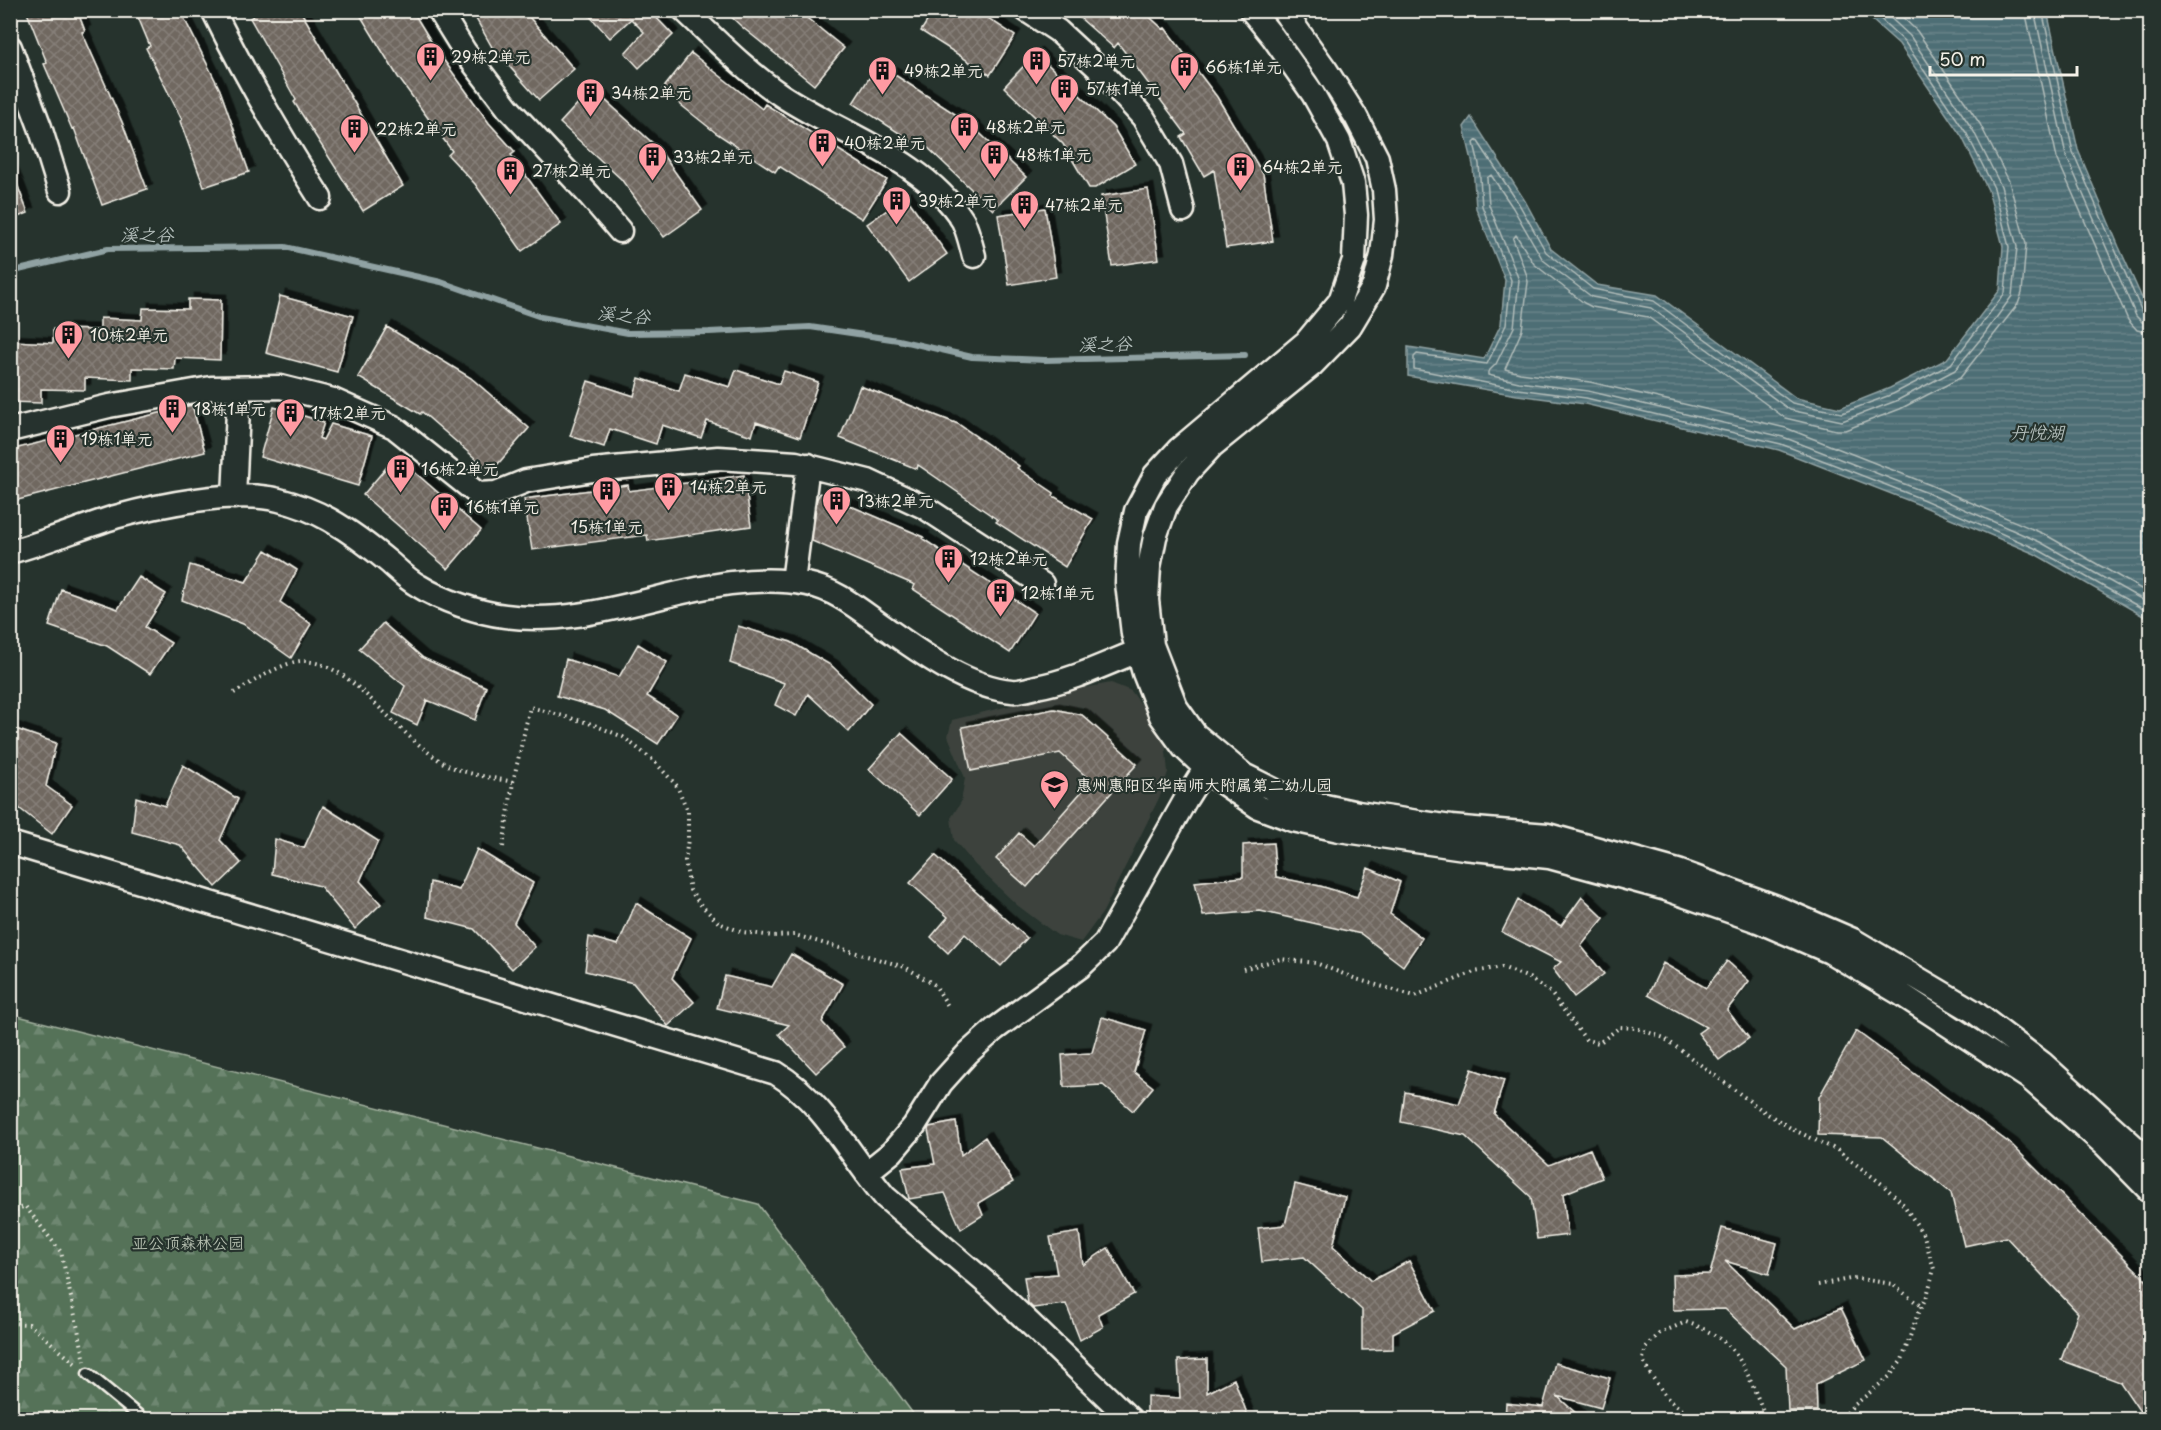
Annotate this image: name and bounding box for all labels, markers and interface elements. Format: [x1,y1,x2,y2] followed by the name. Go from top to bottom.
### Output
[1930,39,2077,77] scale bar
[414,40,446,82] building icon: 29栋2单元
[451,44,531,68] place label: 29栋2单元
[1020,44,1052,86] building icon: 57栋2单元
[1939,45,1986,72] text: 50 m
[1057,48,1135,72] place label: 57栋2单元
[1168,50,1200,92] building icon: 66栋1单元
[867,54,899,96] building icon: 49栋2单元
[1205,54,1282,78] place label: 66栋1单元
[904,58,983,82] place label: 49栋2单元
[1049,72,1081,114] building icon: 57栋1单元
[574,76,606,118] building icon: 34栋2单元
[1086,76,1160,100] place label: 57栋1单元
[611,80,692,104] place label: 34栋2单元
[949,110,981,152] building icon: 48栋2单元
[339,112,371,154] building icon: 22栋2单元
[986,114,1066,138] place label: 48栋2单元
[376,116,457,140] place label: 22栋2单元
[807,126,839,168] building icon: 40栋2单元
[844,130,926,154] place label: 40栋2单元
[979,138,1011,180] building icon: 48栋1单元
[636,140,668,182] building icon: 33栋2单元
[1016,142,1092,166] place label: 48栋1单元
[673,144,753,168] place label: 33栋2单元
[1225,150,1257,192] building icon: 64栋2单元
[495,154,527,196] building icon: 27栋2单元
[1262,154,1343,178] place label: 64栋2单元
[532,158,611,182] place label: 27栋2单元
[881,184,913,226] building icon: 39栋2单元
[918,188,997,212] place label: 39栋2单元
[1008,188,1040,230] building icon: 47栋2单元
[1045,192,1123,216] place label: 47栋2单元
[120,220,175,247] water label: 溪之谷
[596,298,653,330] water label: 溪之谷
[53,318,85,360] building icon: 10栋2单元
[90,322,168,346] place label: 10栋2单元
[1078,329,1133,357] water label: 溪之谷
[157,392,189,434] building icon: 18栋1单元
[194,396,266,420] place label: 18栋1单元
[274,396,306,438] building icon: 17栋2单元
[311,400,386,424] place label: 17栋2单元
[2010,418,2066,445] water label: 丹悦湖
[44,422,76,464] building icon: 19栋1单元
[81,426,153,450] place label: 19栋1单元
[384,452,416,494] building icon: 16栋2单元
[421,456,499,480] place label: 16栋2单元
[653,470,685,512] building icon: 14栋2单元
[591,474,623,516] building icon: 15栋1单元
[690,474,767,498] place label: 14栋2单元
[820,484,852,526] building icon: 13栋2单元
[857,488,934,512] place label: 13栋2单元
[429,490,461,532] building icon: 16栋1单元
[466,494,540,518] place label: 16栋1单元
[571,514,643,538] place label: 15栋1单元
[933,542,965,584] building icon: 12栋2单元
[970,546,1048,570] place label: 12栋2单元
[984,576,1016,618] building icon: 12栋1单元
[1021,580,1095,604] place label: 12栋1单元
[1039,768,1071,810] school or university icon: 惠州惠阳区华南师大附属第二幼儿园
[1076,772,1332,796] place label: 惠州惠阳区华南师大附属第二幼儿园
[132,1230,244,1254] park label: 亚公顶森林公园

